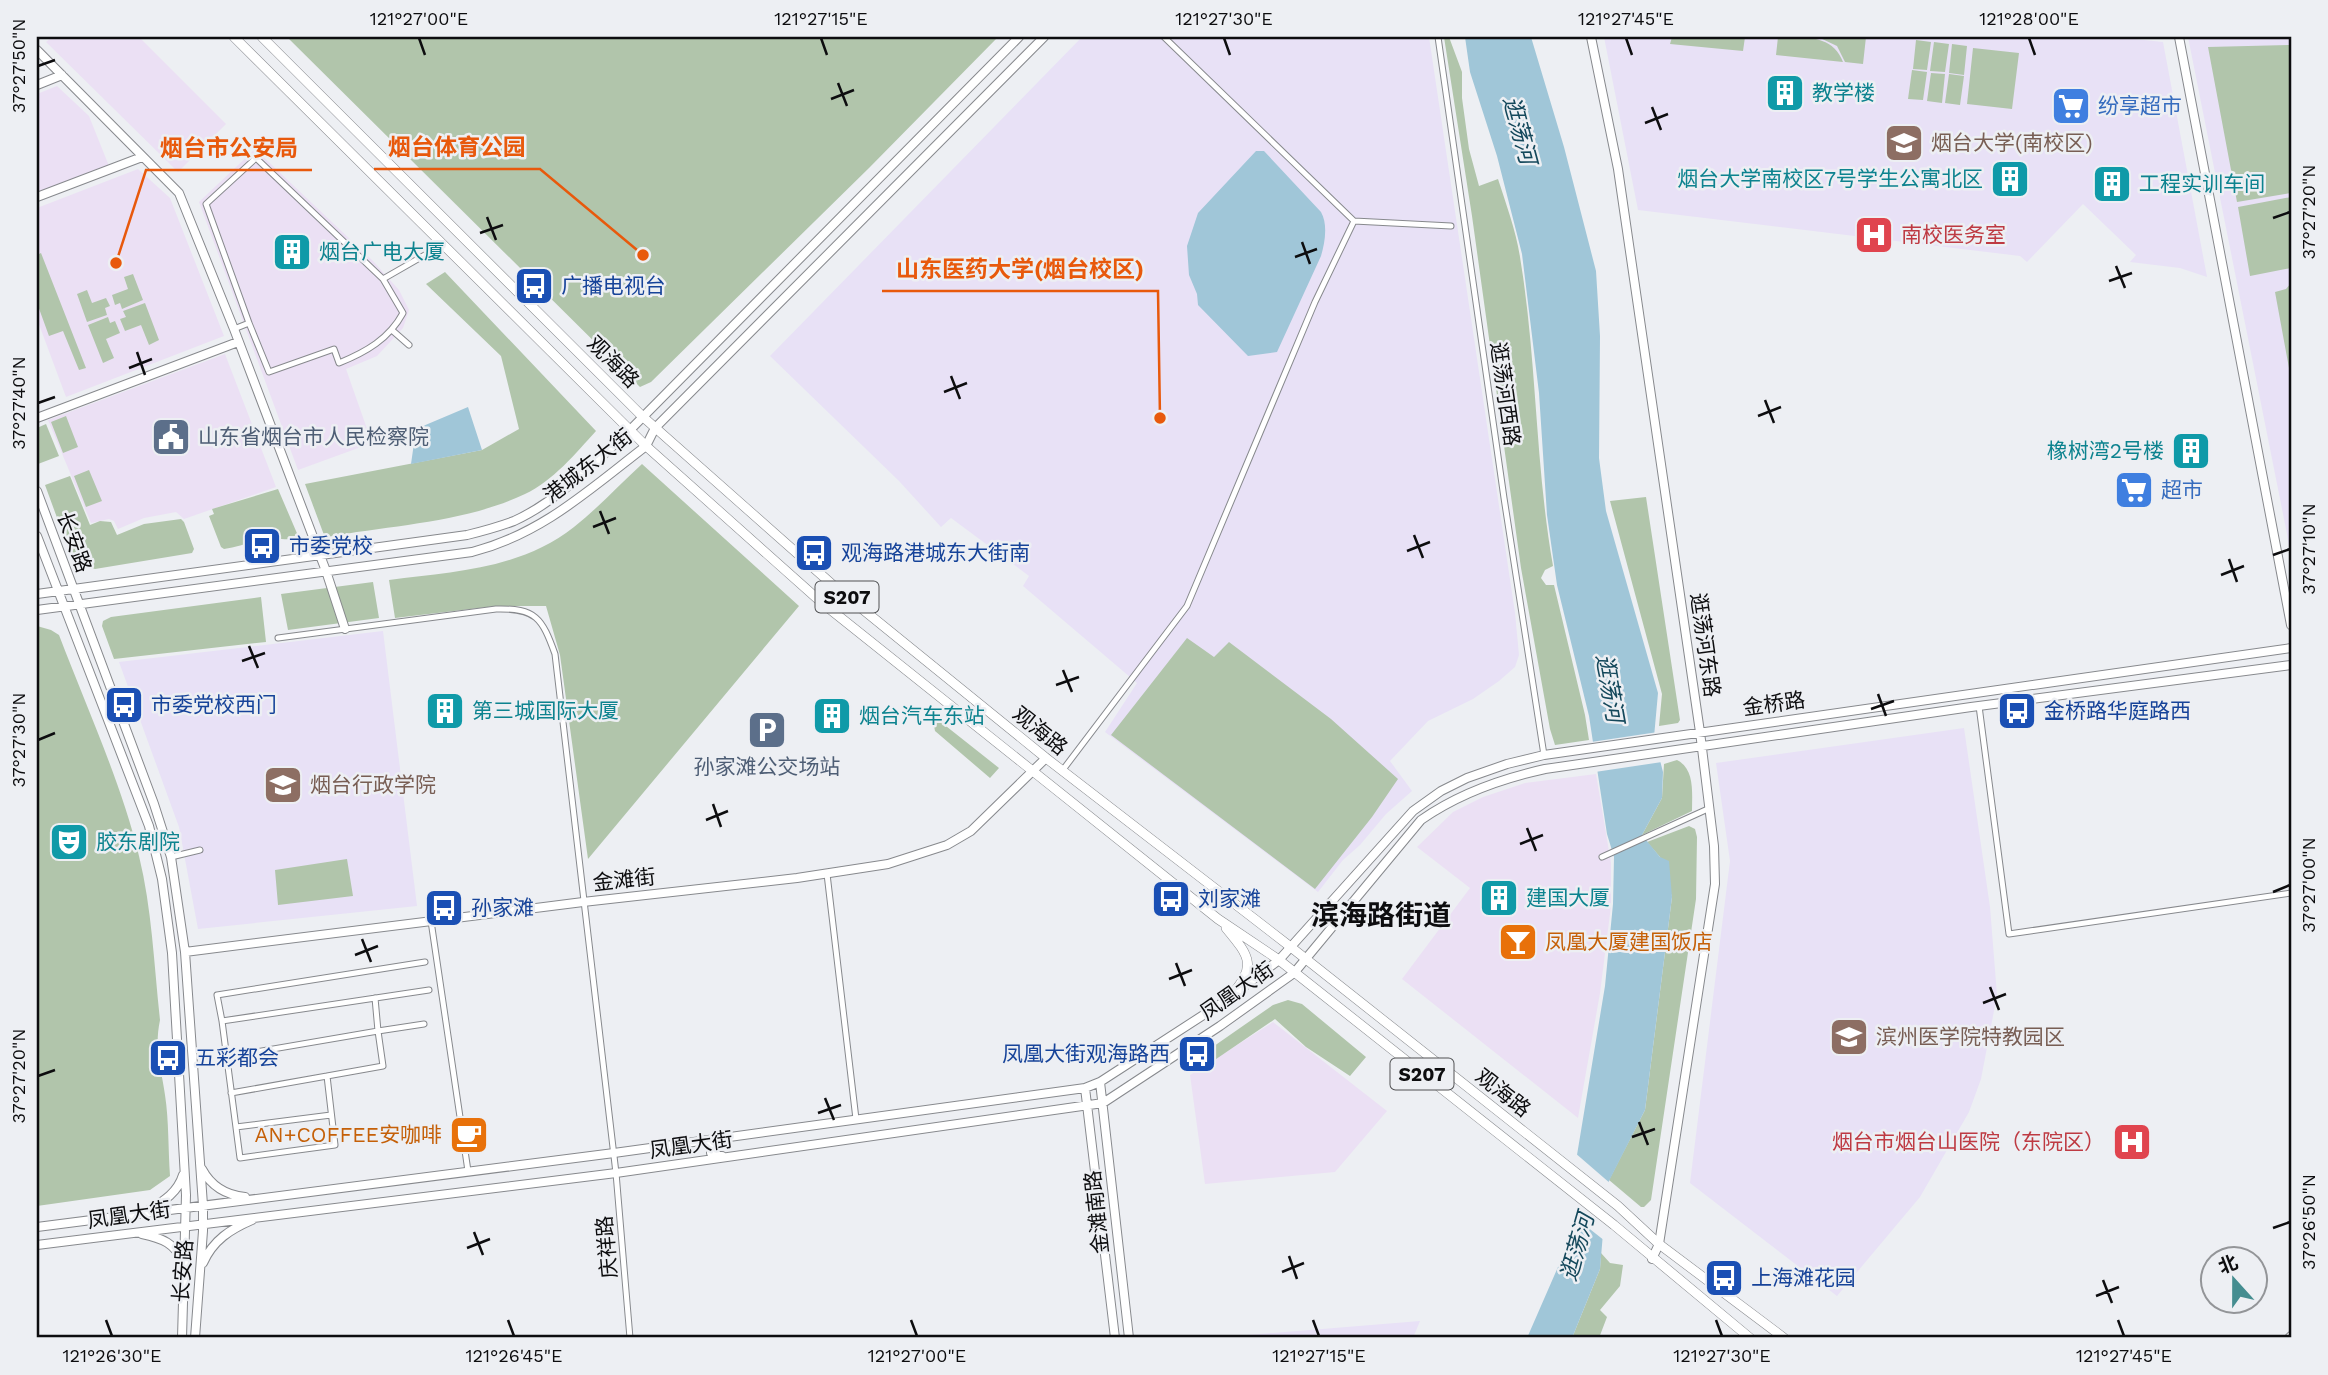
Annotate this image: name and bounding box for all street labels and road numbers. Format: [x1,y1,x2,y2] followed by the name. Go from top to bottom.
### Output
[582,331,644,393] street label: 观海路
[1486,340,1525,448] street label: 逛荡河西路
[539,423,637,508] street label: 港城东大街
[52,508,97,576] street label: 长安路
[816,582,878,612] road number: S207
[1686,591,1725,699] street label: 逛荡河东路
[1741,687,1807,720] street label: 金桥路
[1008,701,1073,760] street label: 观海路
[591,864,657,895] street label: 金滩街
[1195,956,1278,1025] street label: 凤凰大街
[1390,1058,1454,1090] road number: S207
[1471,1063,1536,1122] street label: 观海路
[648,1126,734,1163] street label: 凤凰大街
[1080,1169,1113,1255] street label: 金滩南路
[86,1196,172,1233] street label: 凤凰大街
[591,1215,622,1280] street label: 庆祥路
[168,1239,197,1303] street label: 长安路

